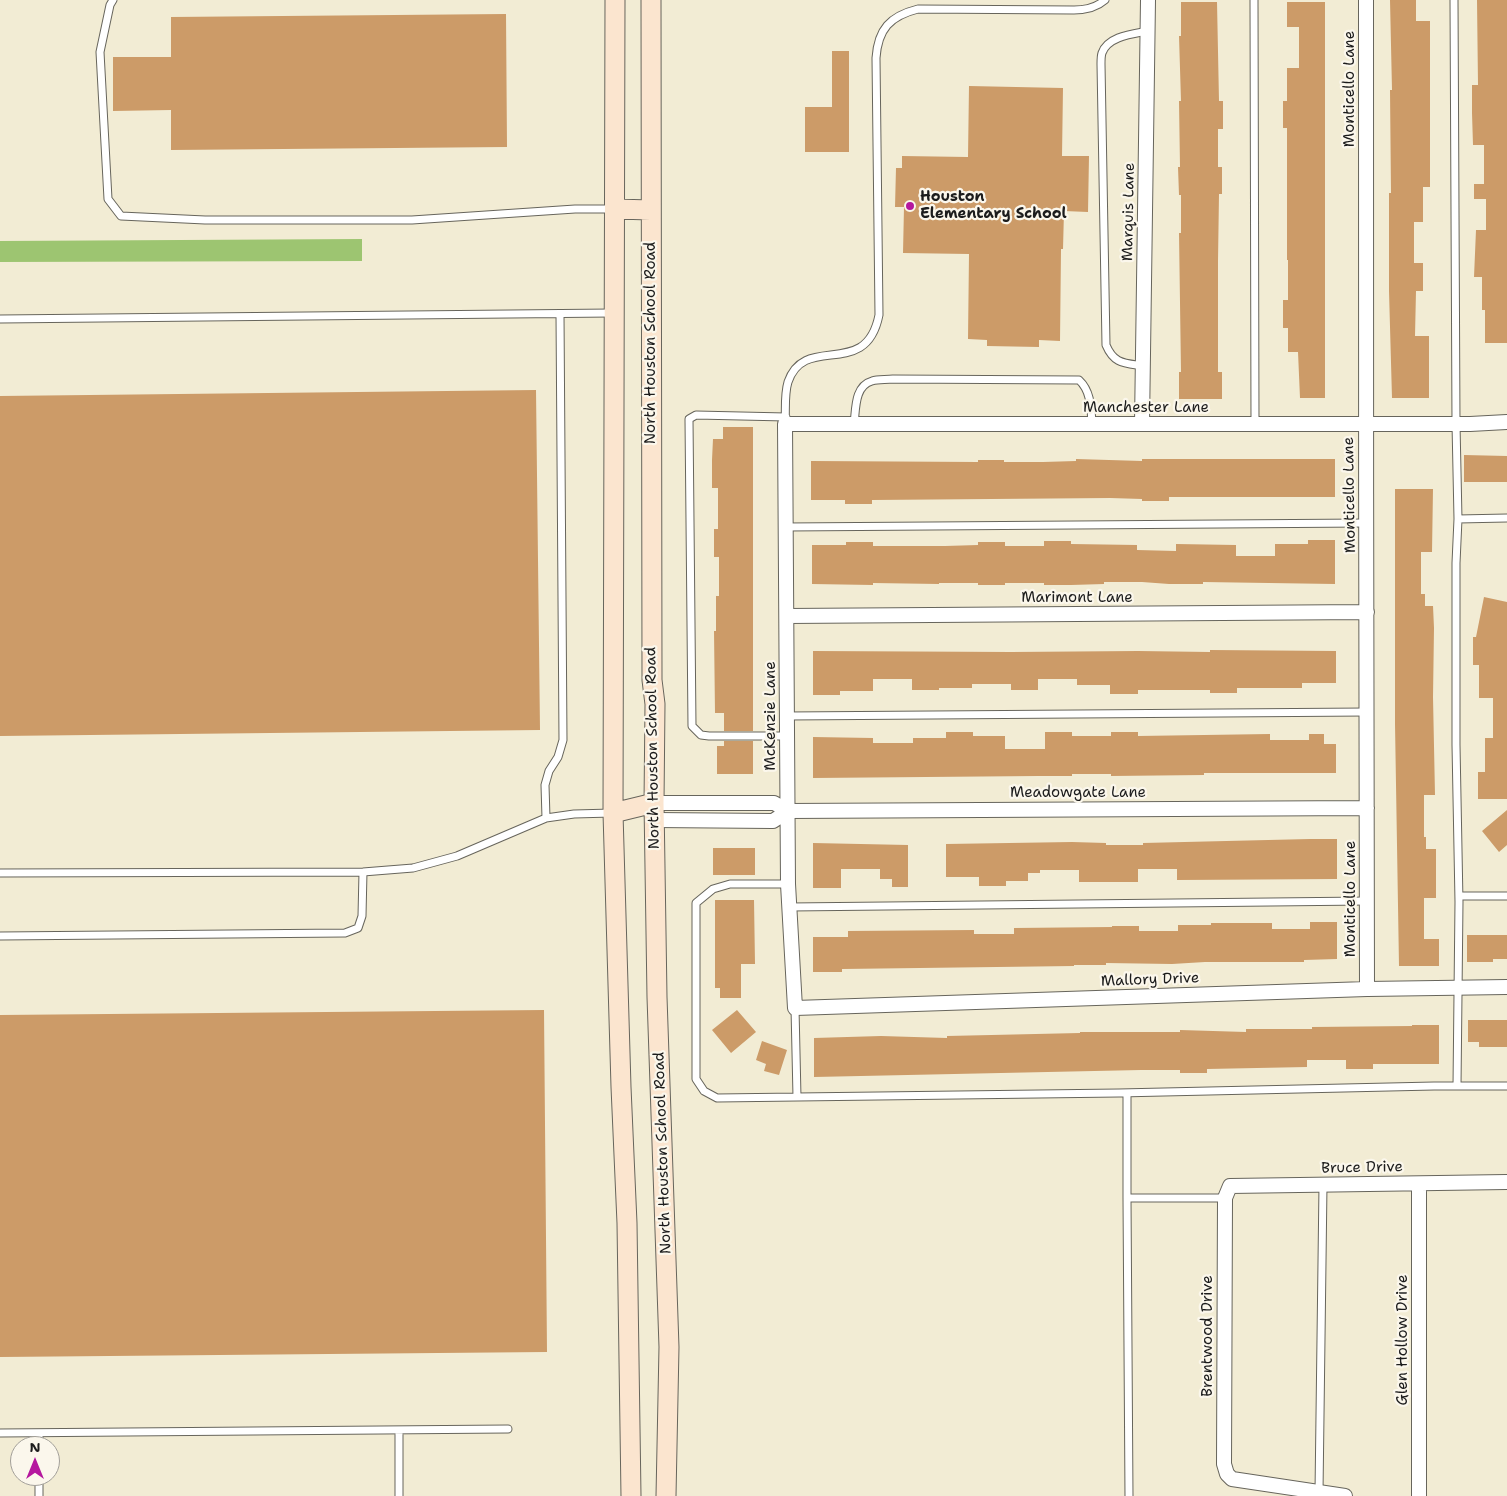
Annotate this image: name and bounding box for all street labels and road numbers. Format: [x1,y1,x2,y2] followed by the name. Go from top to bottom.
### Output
[1341,31,1359,147] street label: Monticello Lane
[1119,163,1139,261] street label: Marquis Lane
[642,242,660,444] street label: North Houston School Road
[1083,399,1209,417] street label: Manchester Lane
[1340,437,1360,553] street label: Monticello Lane
[1021,589,1133,607] street label: Marimont Lane
[642,647,664,849] street label: North Houston School Road
[762,661,780,771] street label: McKenzie Lane
[1010,784,1146,802] street label: Meadowgate Lane
[1342,841,1360,957] street label: Monticello Lane
[1100,969,1200,991] street label: Mallory Drive
[650,1051,676,1255] street label: North Houston School Road
[1321,1158,1403,1178] street label: Bruce Drive
[1199,1275,1217,1397] street label: Brentwood Drive
[1394,1275,1412,1405] street label: Glen Hollow Drive

